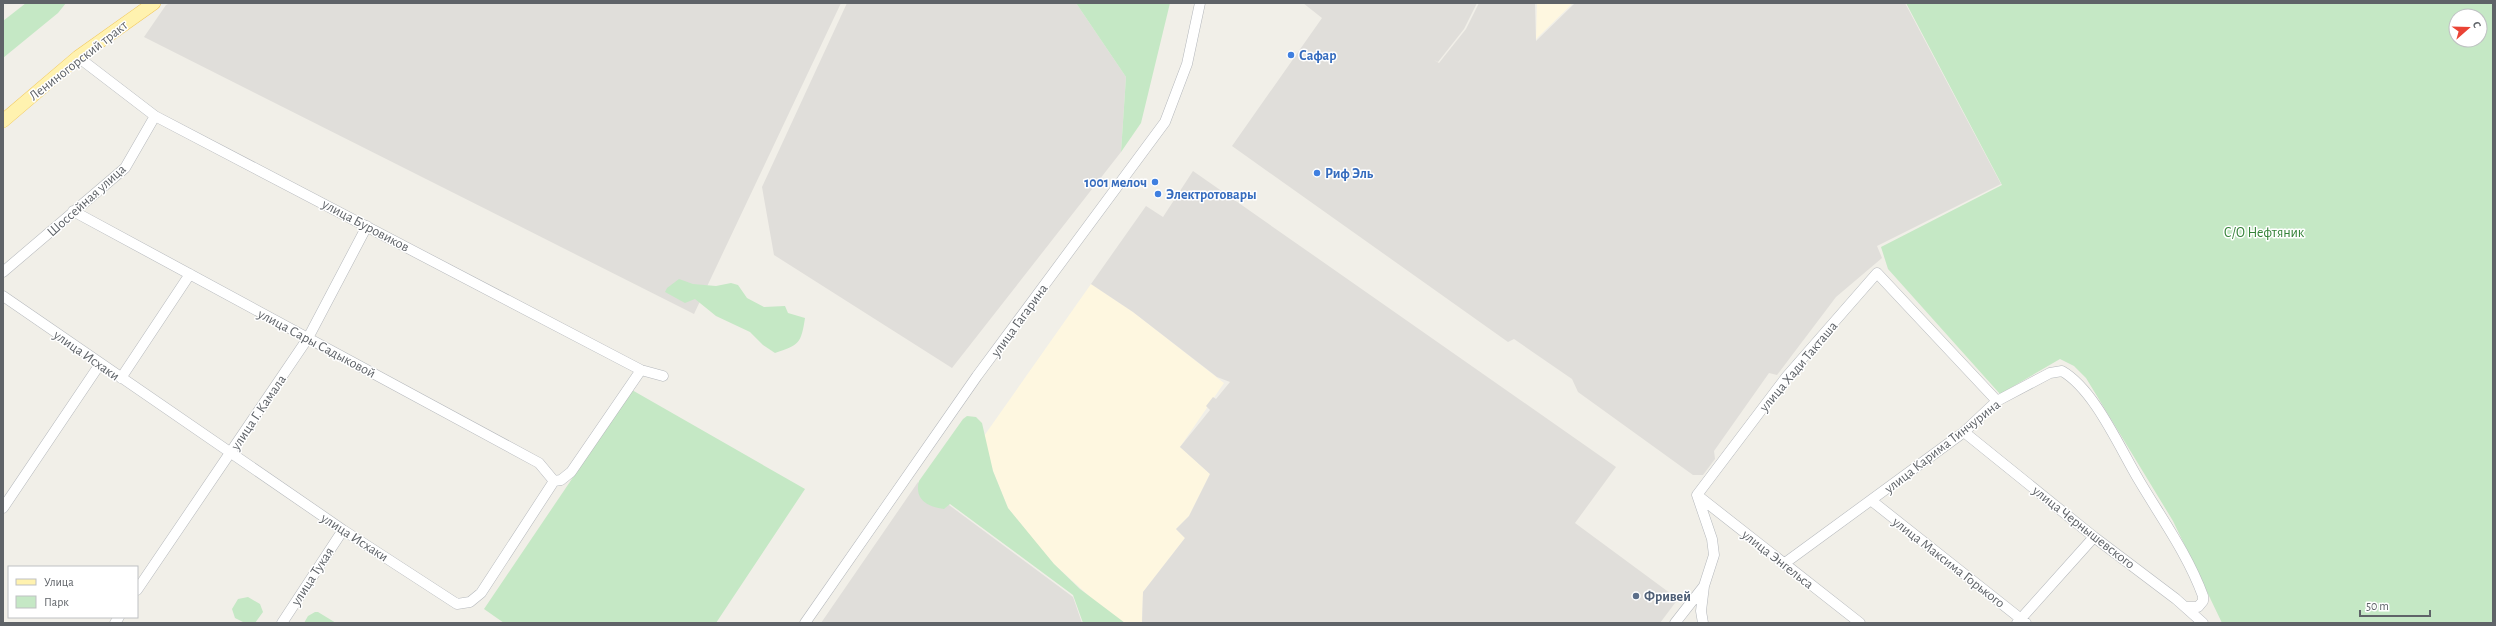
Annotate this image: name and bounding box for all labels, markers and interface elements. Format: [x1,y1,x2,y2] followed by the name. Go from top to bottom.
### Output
[2448,8,2488,48] north arrow
[27,18,131,103] street label: Лениногорский тракт
[2471,20,2483,29] text: С
[1299,49,1337,63] place label: Сафар
[1286,50,1296,60] marker: Сафар
[45,162,129,240] street label: Шоссейная улица
[1325,167,1374,181] place label: Риф Эль
[1312,168,1322,178] marker: Риф Эль
[1084,176,1147,190] place label: 1001 мелоч
[1150,177,1160,187] marker: 1001 мелоч
[1166,188,1257,202] place label: Электротовары
[1153,189,1163,199] marker: Электротовары
[319,197,411,255] street label: улица Буровиков
[2224,226,2305,240] park label: С/О Нефтяник
[988,281,1051,360] street label: улица Гагарина
[255,307,378,381] street label: улица Сары Садыковой
[1756,318,1841,415] street label: улица Хади Такташа
[50,327,122,384] street label: улица Исхаки
[228,372,289,453] street label: улица Г. Камала
[1881,397,2004,497] street label: улица Карима Тинчурина
[2029,483,2137,572] street label: улица Чернышевского
[318,510,391,565] street label: улица Исхаки
[1889,514,2007,611] street label: улица Максима Горького
[1738,527,1816,592] street label: улица Энгельса
[288,545,337,609] street label: улица Тукая
[8,566,138,618] legend
[44,576,74,588] text: Улица
[1644,590,1691,604] place label: Фривей
[1631,591,1641,601] marker: Фривей
[2360,592,2430,618] scale bar
[44,596,69,608] text: Парк
[2366,600,2389,612] text: 50 m

